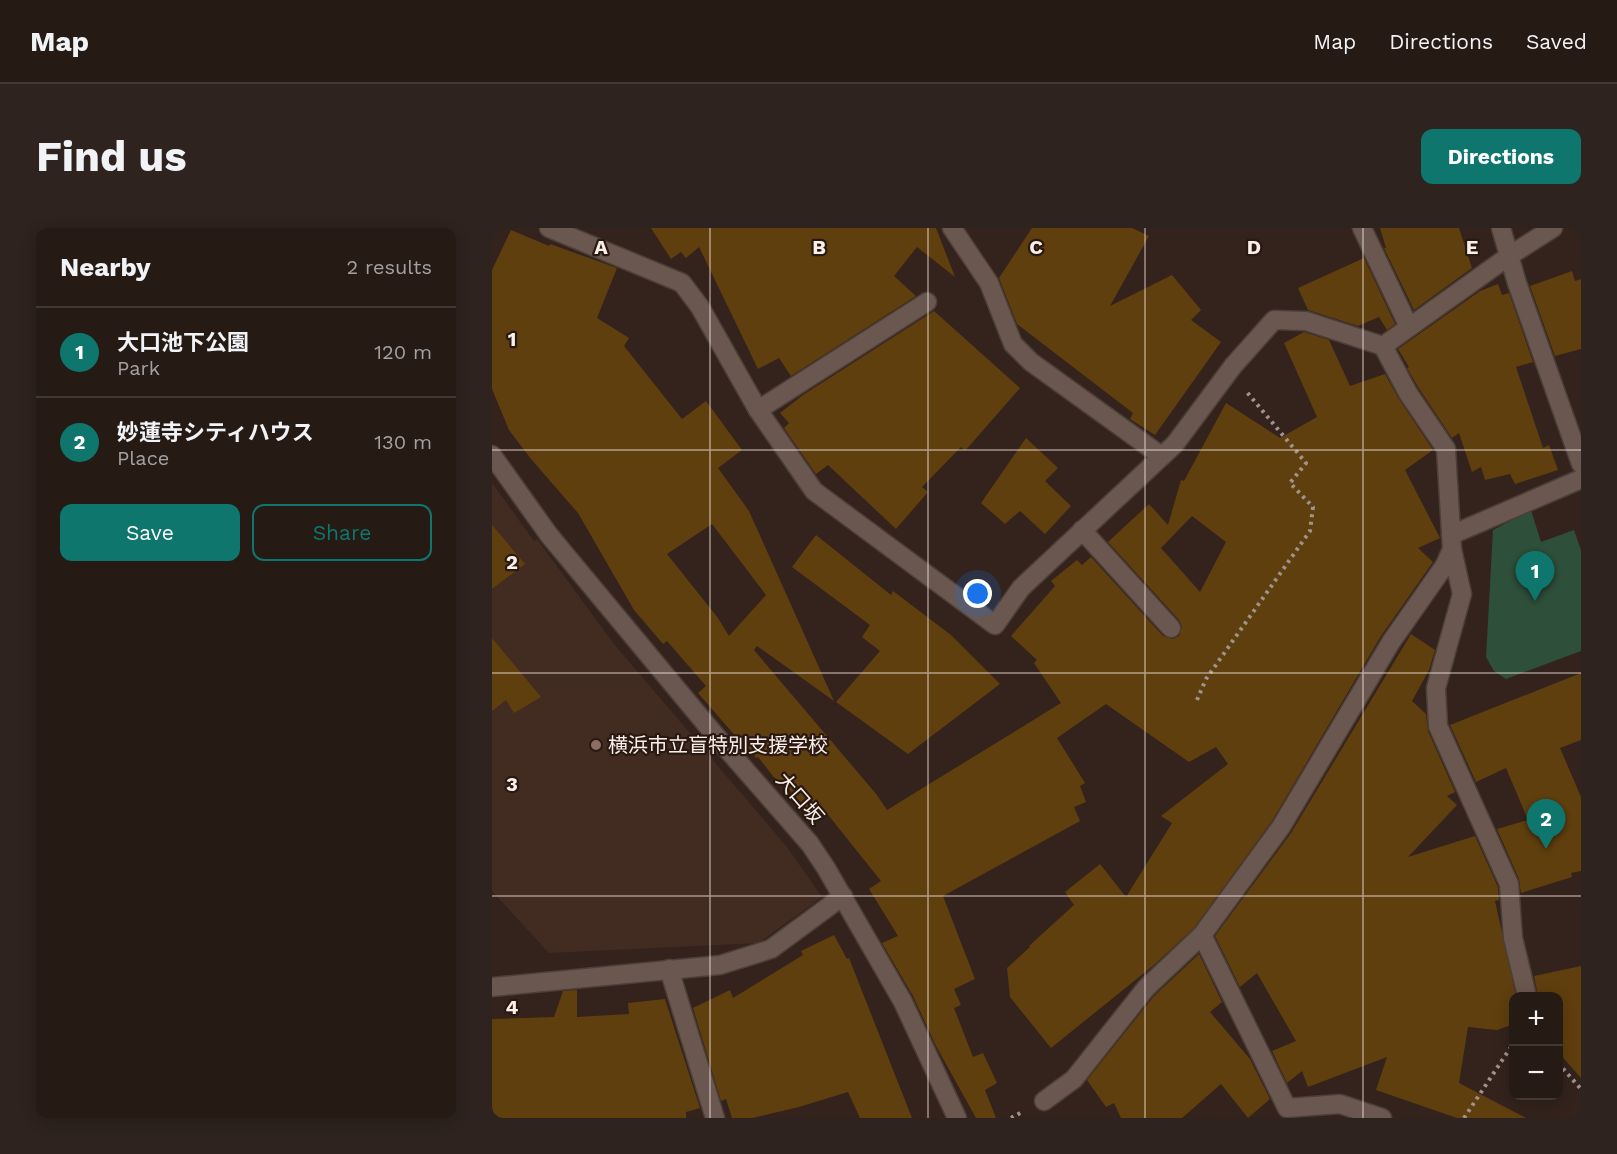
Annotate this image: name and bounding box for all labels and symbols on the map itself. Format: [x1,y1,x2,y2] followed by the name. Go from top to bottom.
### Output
[594,235,608,259] text: A
[812,235,826,259] text: B
[1029,235,1043,259] text: C
[1247,235,1261,259] text: D
[1466,235,1478,259] text: E
[508,327,516,351] text: 1
[506,550,518,574] text: 2
[1516,552,1554,601] pin: 1
[963,579,992,608] your location
[608,733,828,757] place label: 横浜市立盲特別支援学校
[589,738,603,752] marker: 横浜市立盲特別支援学校
[771,767,829,829] street label: 大口坂
[506,772,518,796] text: 3
[1526,800,1566,849] pin: 2
[506,995,519,1019] text: 4

